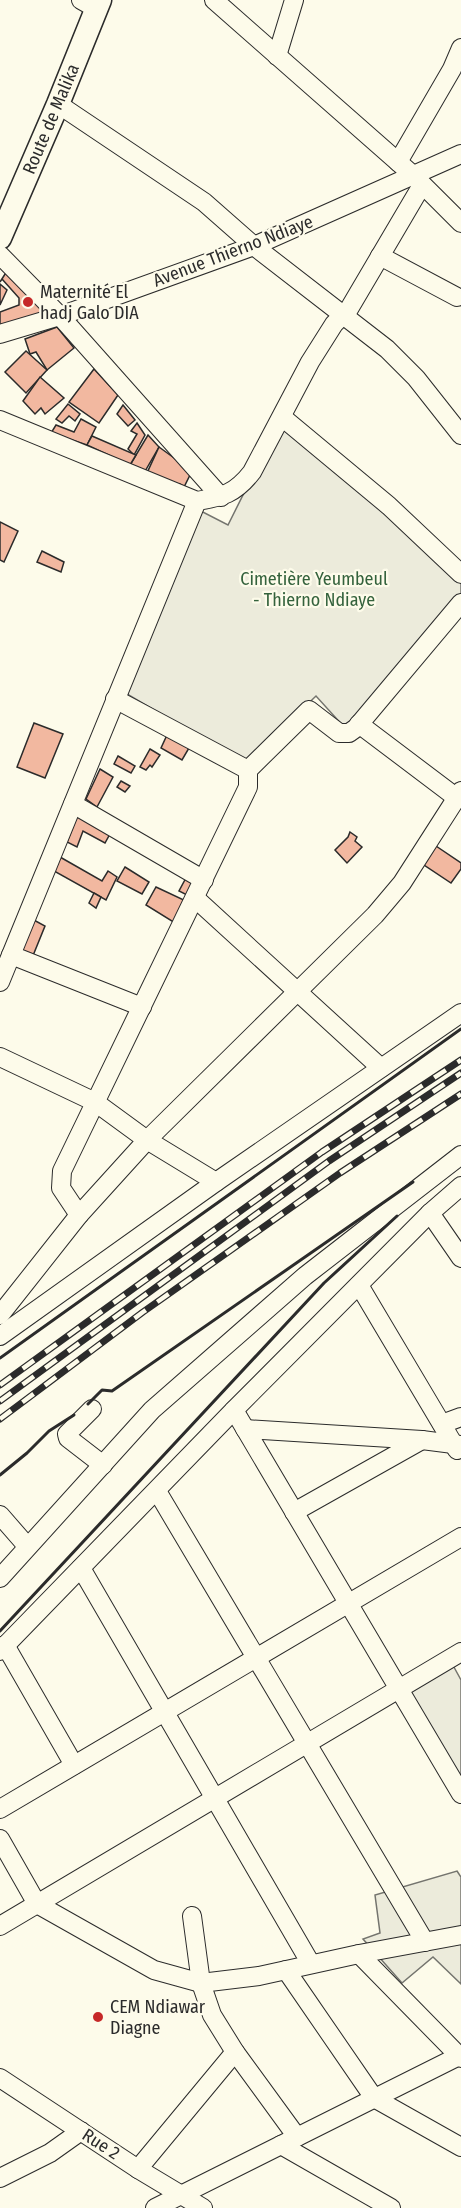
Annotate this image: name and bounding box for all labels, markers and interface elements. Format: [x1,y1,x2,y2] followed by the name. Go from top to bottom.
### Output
[18,60,84,177] street label: Route de Malika
[150,210,316,292] street label: Avenue Thierno Ndiaye
[40,281,139,324] place label: Maternité El hadj Galo DIA
[21,295,35,309] marker: Maternité El hadj Galo DIA
[240,568,388,611] park label: Cimetière Yeumbeul - Thierno Ndiaye
[110,1996,206,2039] place label: CEM Ndiawar Diagne
[91,2010,105,2024] marker: CEM Ndiawar Diagne
[78,2124,124,2164] street label: Rue 2

